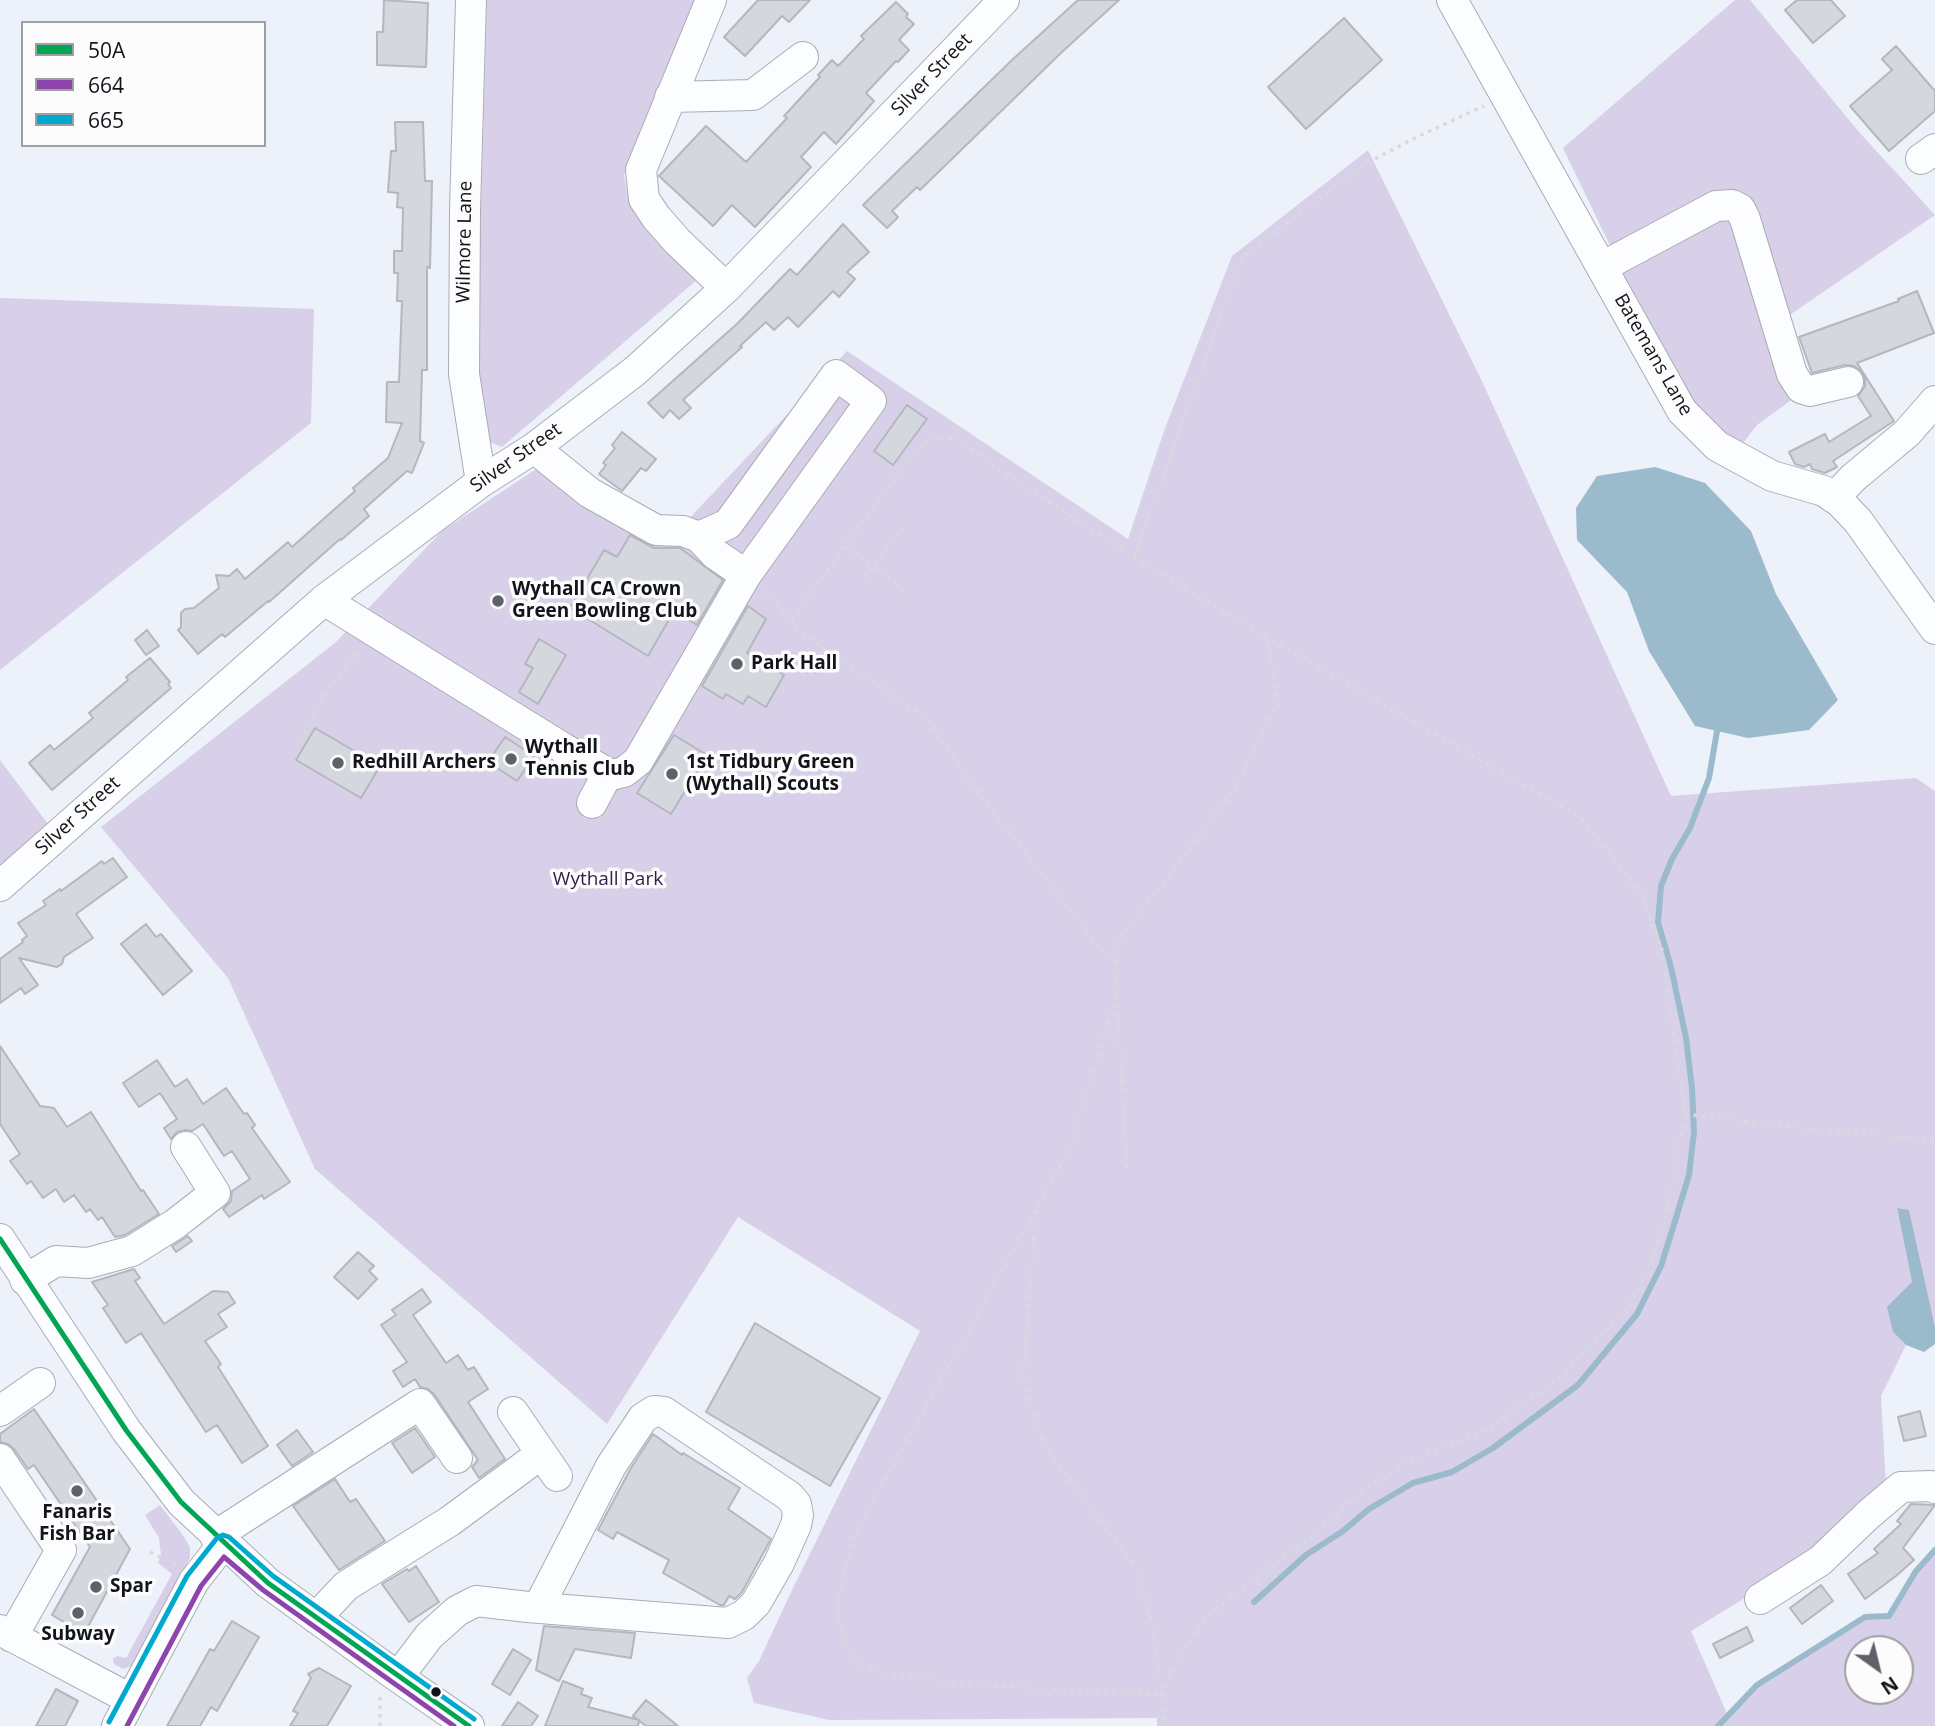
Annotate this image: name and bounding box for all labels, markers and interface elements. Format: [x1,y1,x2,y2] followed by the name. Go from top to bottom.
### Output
[21,21,266,147] legend
[887,29,977,121] street label: Silver Street
[88,36,125,64] text: 50A
[88,71,124,99] text: 664
[88,106,124,134] text: 665
[453,181,477,303] street label: Wilmore Lane
[1609,290,1697,420] street label: Batemans Lane
[466,418,566,498] street label: Silver Street
[512,579,697,623] place label: Wythall CA Crown Green Bowling Club
[490,593,506,609] marker: Wythall CA Crown Green Bowling Club
[751,653,837,675] place label: Park Hall
[729,656,745,672] marker: Park Hall
[525,737,635,781] place label: Wythall Tennis Club
[503,751,519,767] marker: Wythall Tennis Club
[352,752,496,774] place label: Redhill Archers
[686,752,855,796] place label: 1st Tidbury Green (Wythall) Scouts
[330,755,346,771] marker: Redhill Archers
[664,766,680,782] marker: 1st Tidbury Green (Wythall) Scouts
[31,772,125,860] street label: Silver Street
[553,869,663,891] park label: Wythall Park
[69,1483,85,1499] marker: Fanaris Fish Bar
[39,1502,115,1546] place label: Fanaris Fish Bar
[110,1576,153,1598] place label: Spar
[88,1579,104,1595] marker: Spar
[70,1605,86,1621] marker: Subway
[41,1624,115,1646] place label: Subway
[1844,1635,1914,1705] north arrow
[1876,1671,1903,1701] text: N
[429,1685,443,1699] unlabelled marker

